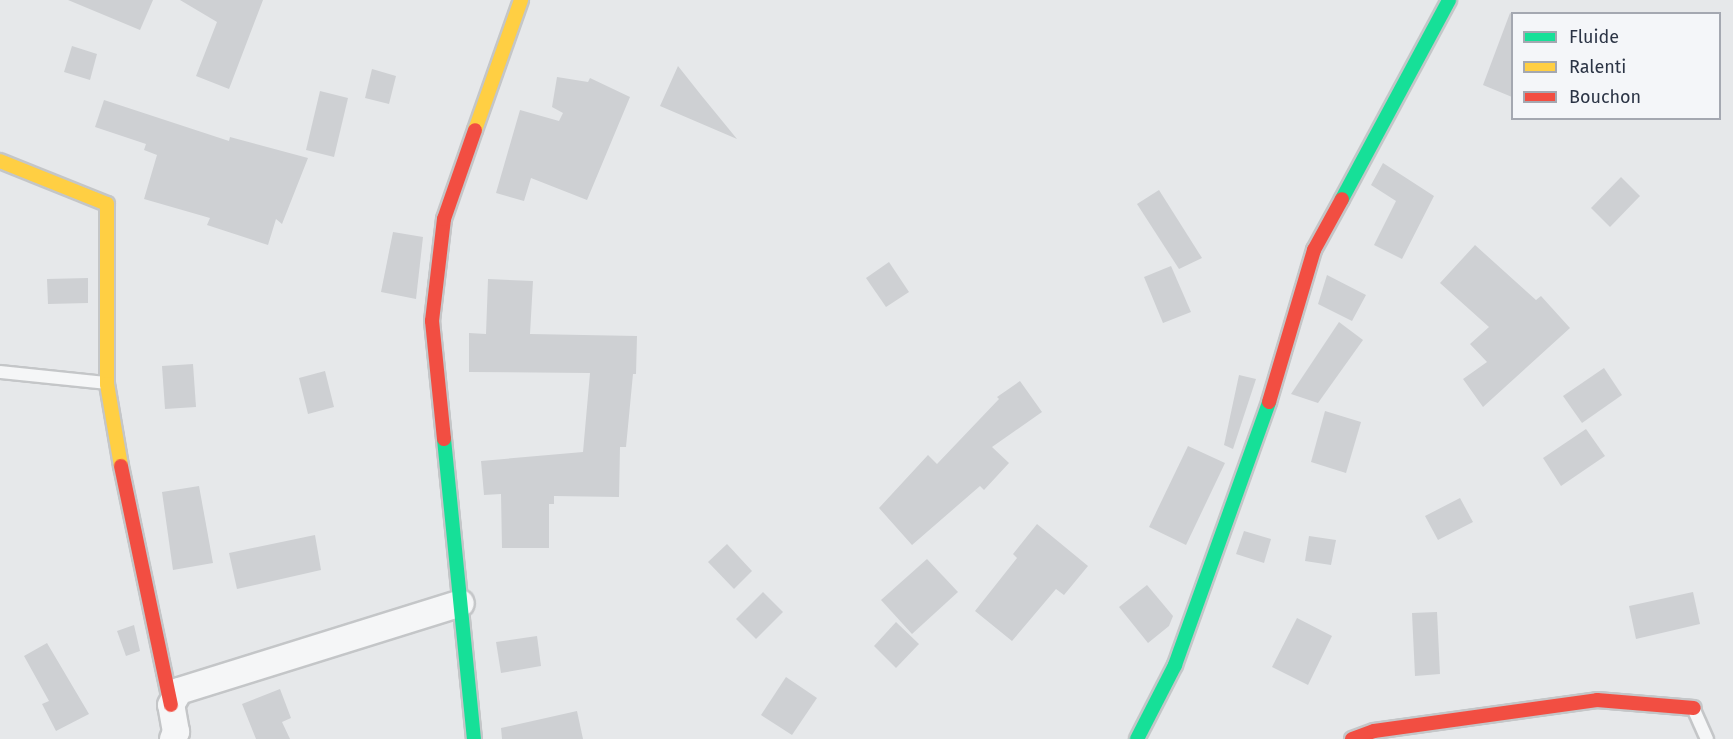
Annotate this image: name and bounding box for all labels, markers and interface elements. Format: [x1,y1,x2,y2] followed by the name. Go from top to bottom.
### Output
[1511,12,1721,120] legend
[1569,26,1619,48] text: Fluide
[1569,56,1626,78] text: Ralenti
[1569,86,1641,108] text: Bouchon

